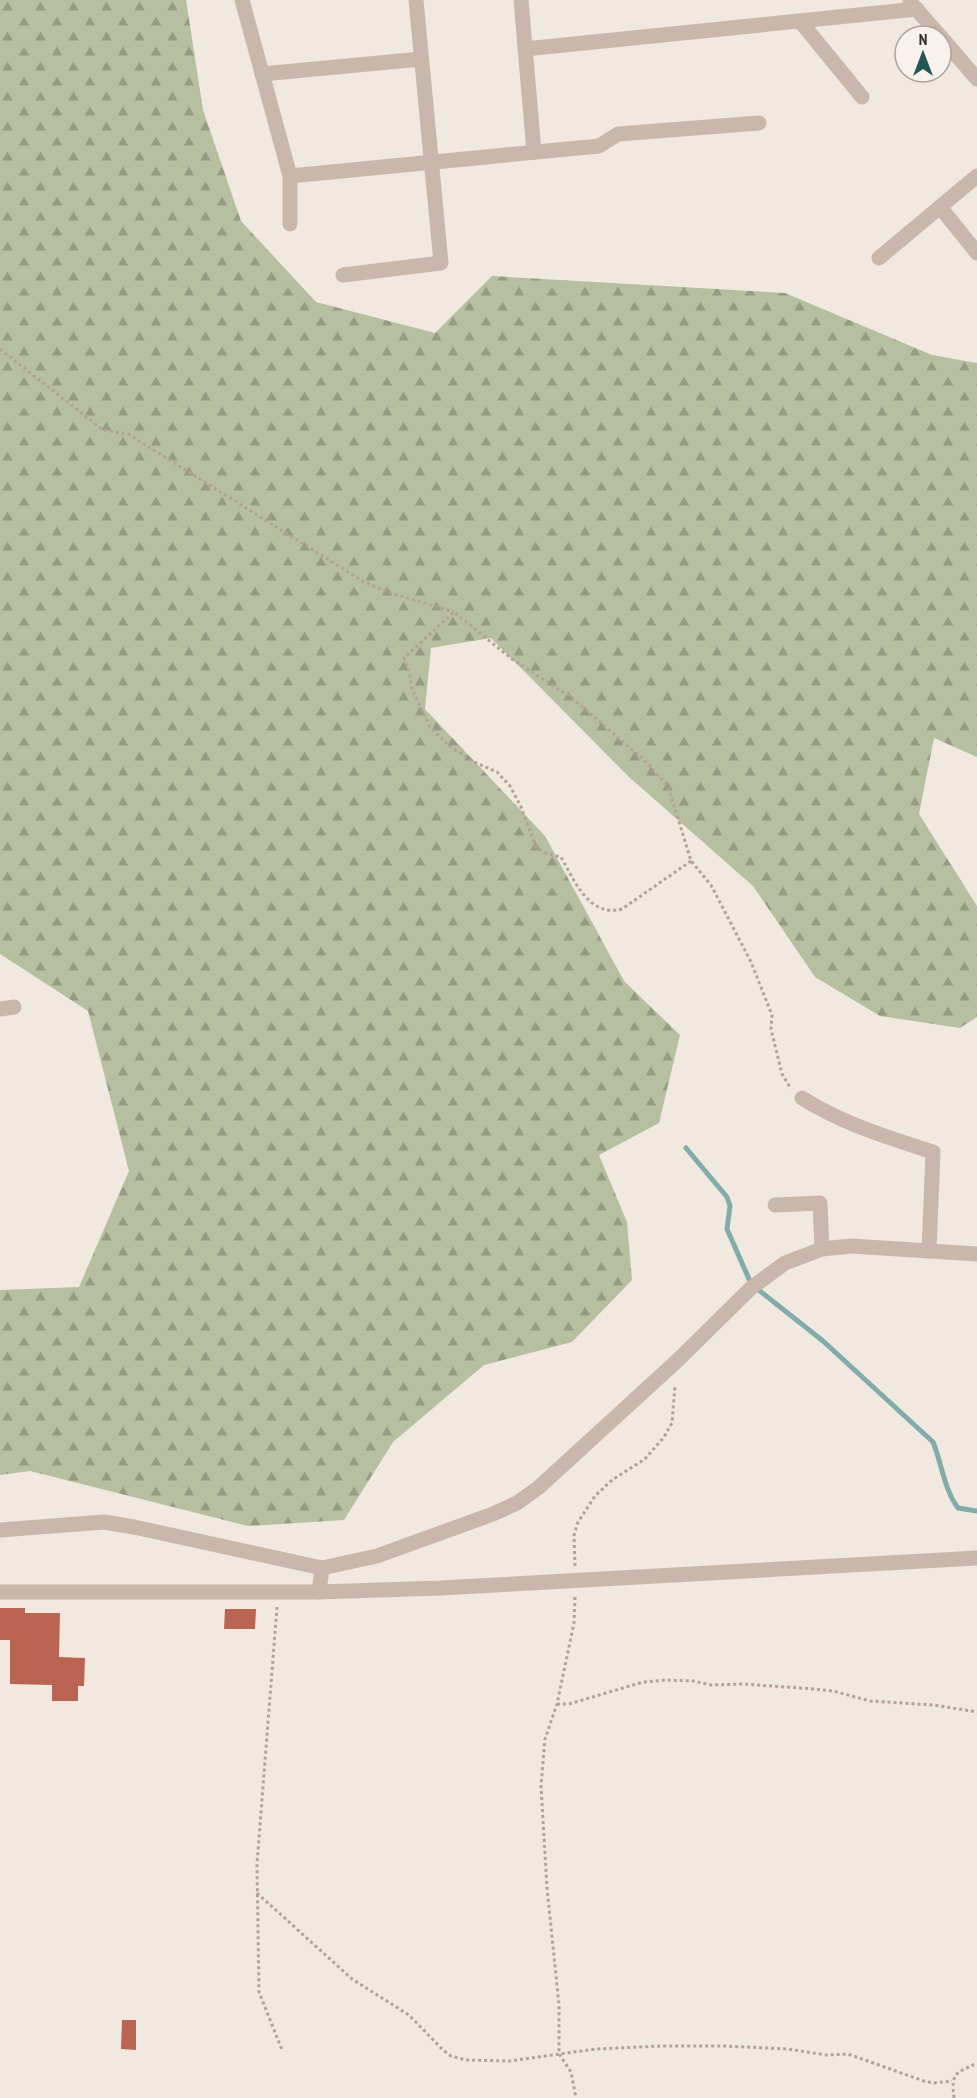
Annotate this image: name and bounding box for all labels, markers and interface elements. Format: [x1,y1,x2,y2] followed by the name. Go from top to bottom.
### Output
[893,24,953,84] north arrow
[919,29,927,49] text: N

